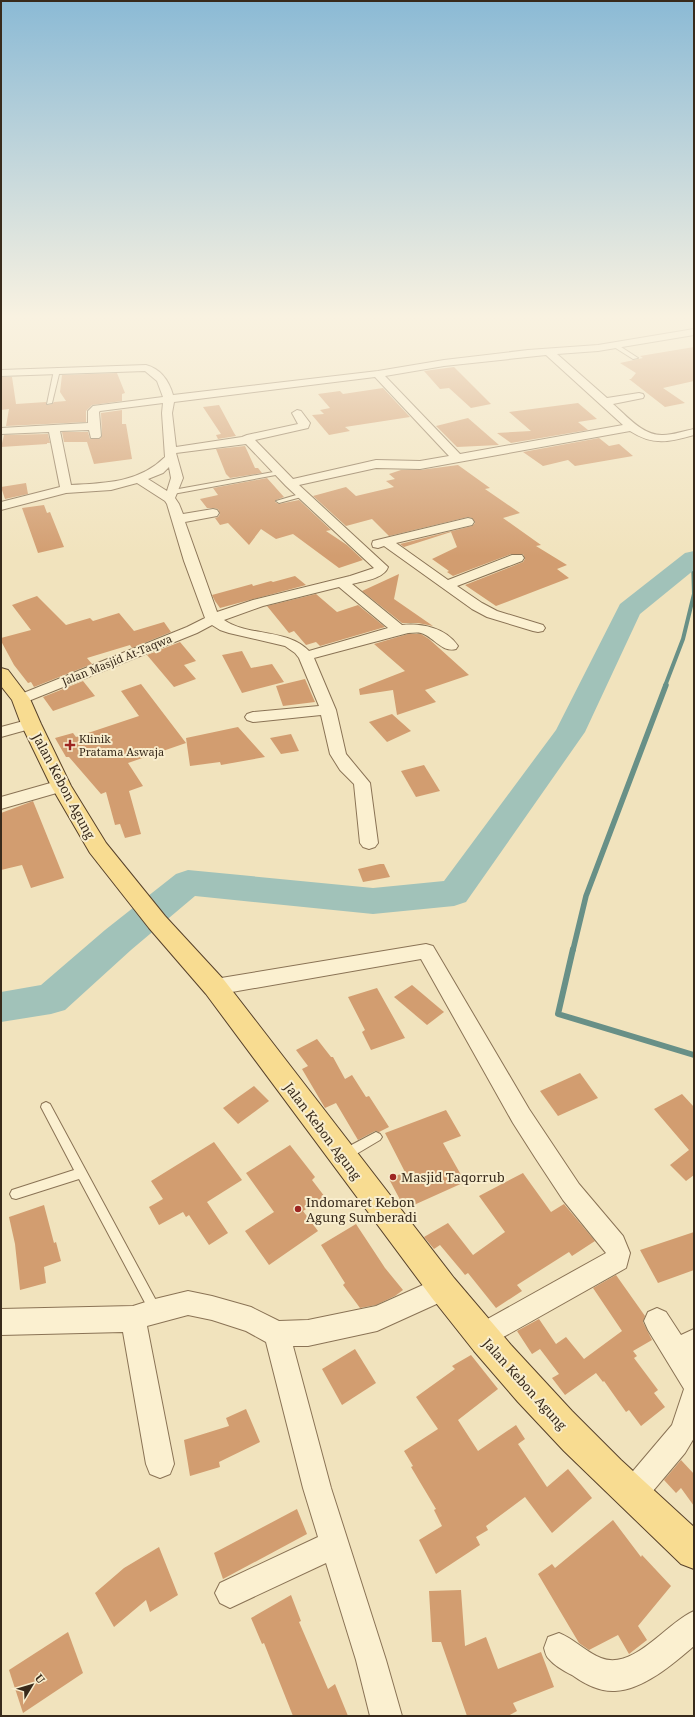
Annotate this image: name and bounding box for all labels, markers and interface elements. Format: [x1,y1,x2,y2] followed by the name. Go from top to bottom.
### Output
[59,631,174,689] street label: Jalan Masjid At-Taqwa
[28,729,100,842] street label: Jalan Kebon Agung
[79,731,164,759] place label: Klinik Pratama Aswaja
[64,739,76,751] marker: Klinik Pratama Aswaja
[280,1078,366,1183] street label: Jalan Kebon Agung
[401,1168,505,1186] place label: Masjid Taqorrub
[388,1172,398,1182] marker: Masjid Taqorrub
[306,1193,417,1226] place label: Indomaret Kebon Agung Sumberadi
[293,1204,303,1214] marker: Indomaret Kebon Agung Sumberadi
[478,1334,571,1434] street label: Jalan Kebon Agung
[12,1665,52,1705] north arrow
[32,1671,49,1687] text: U

